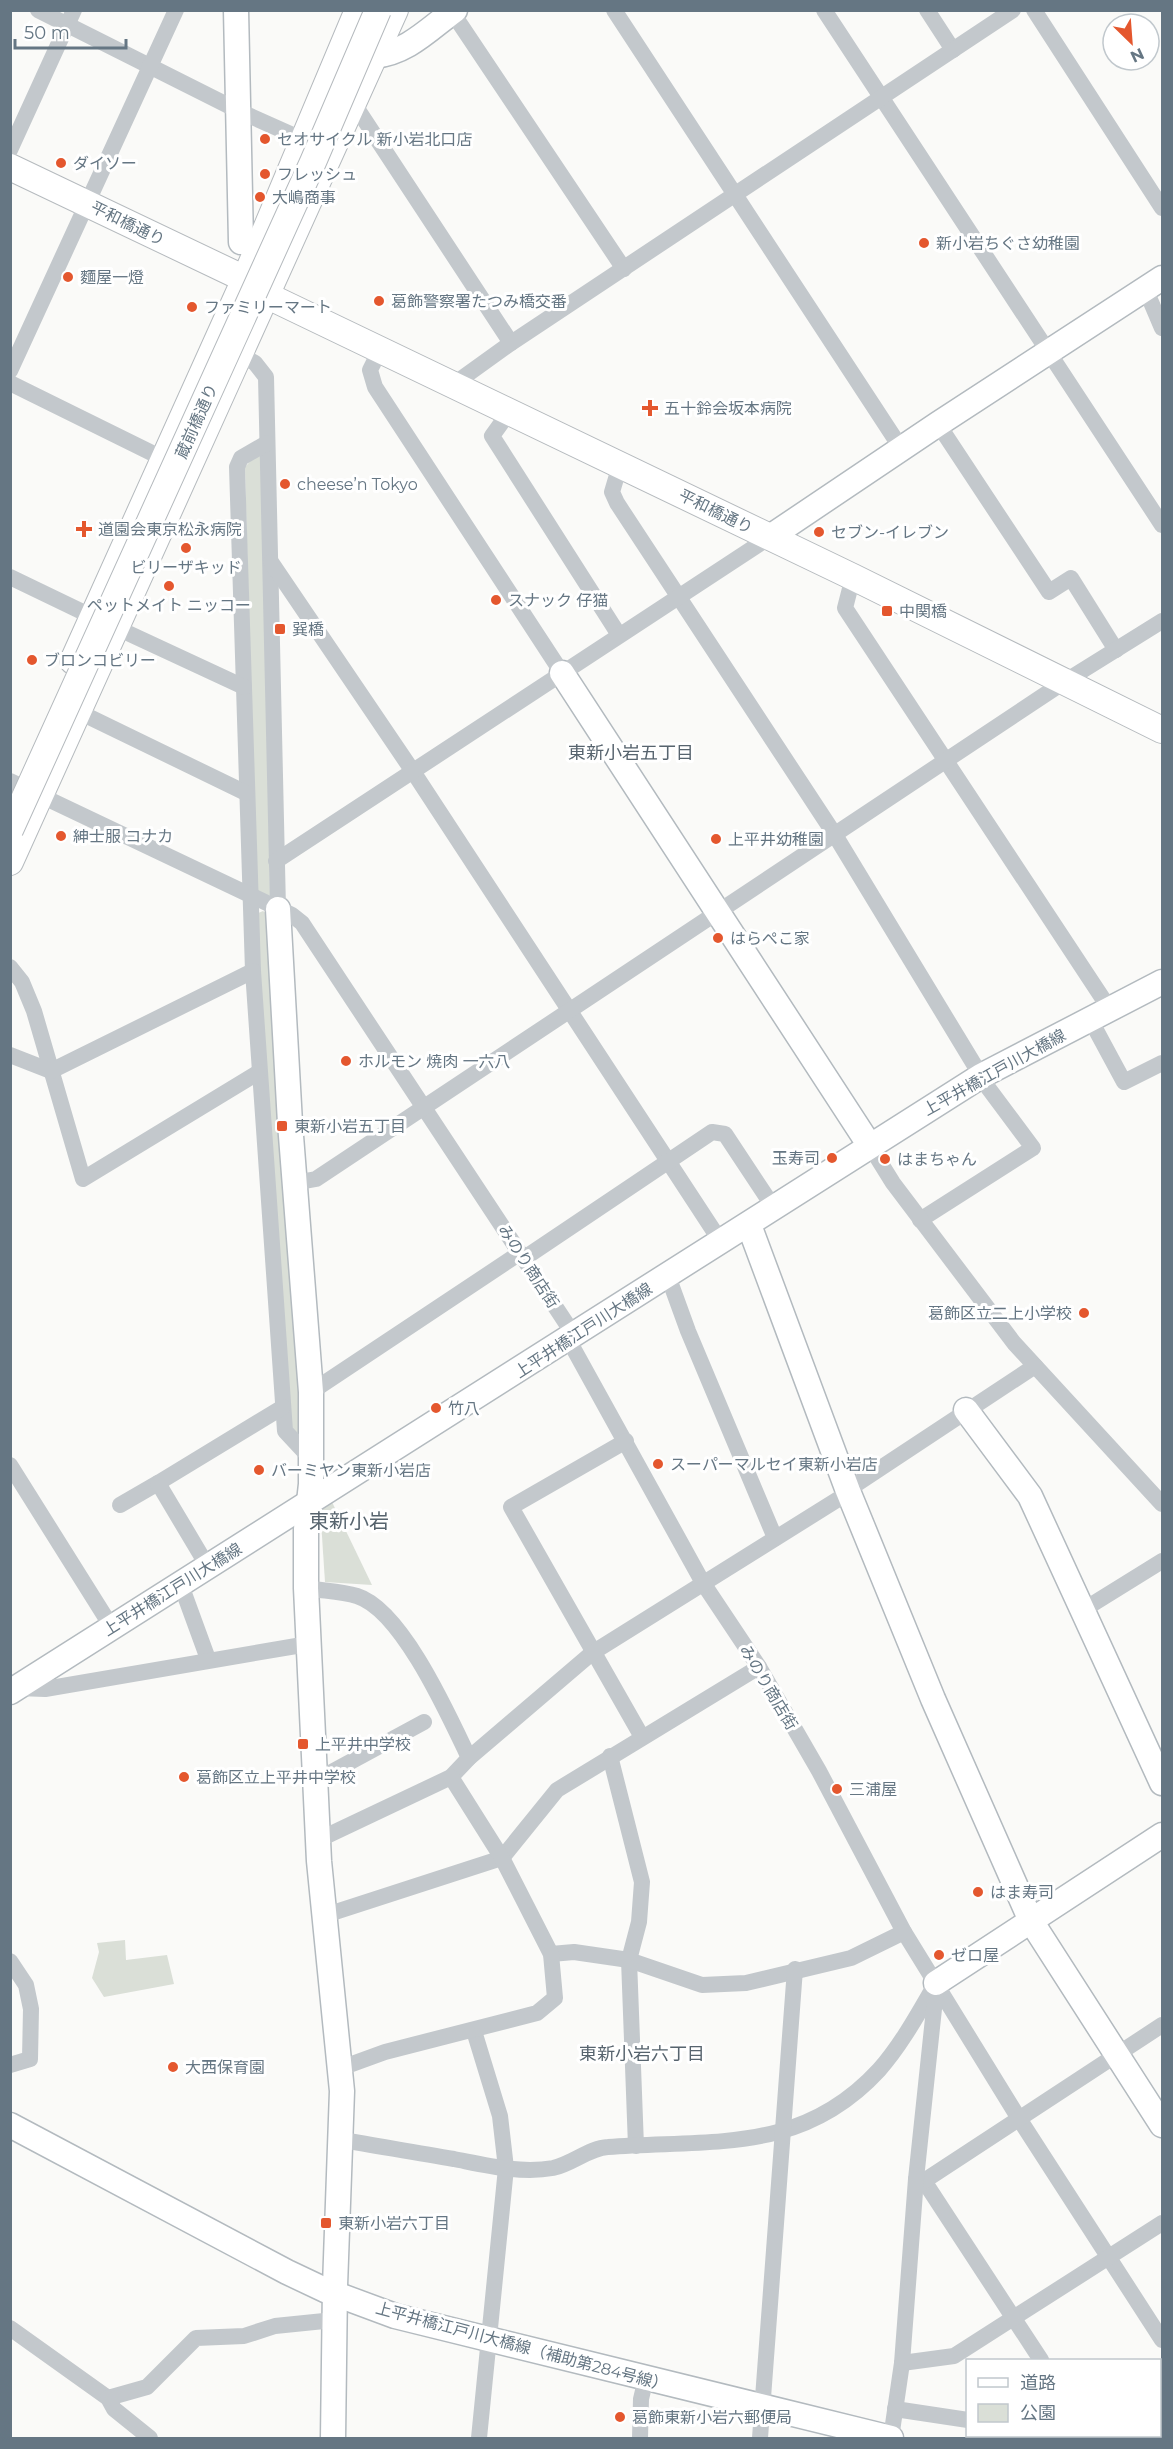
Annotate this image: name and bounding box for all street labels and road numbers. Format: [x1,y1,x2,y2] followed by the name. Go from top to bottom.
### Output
[88,197,168,250] street label: 平和橋通り
[172,381,221,462] street label: 蔵前橋通り
[676,485,756,538] street label: 平和橋通り
[920,1025,1069,1120] street label: 上平井橋江戸川大橋線
[494,1221,563,1312] street label: みのり商店街
[511,1279,656,1382] street label: 上平井橋江戸川大橋線
[99,1539,245,1640] street label: 上平井橋江戸川大橋線
[736,1641,801,1733] street label: みのり商店街
[374,2298,670,2395] street label: 上平井橋江戸川大橋線（補助第284号線）

